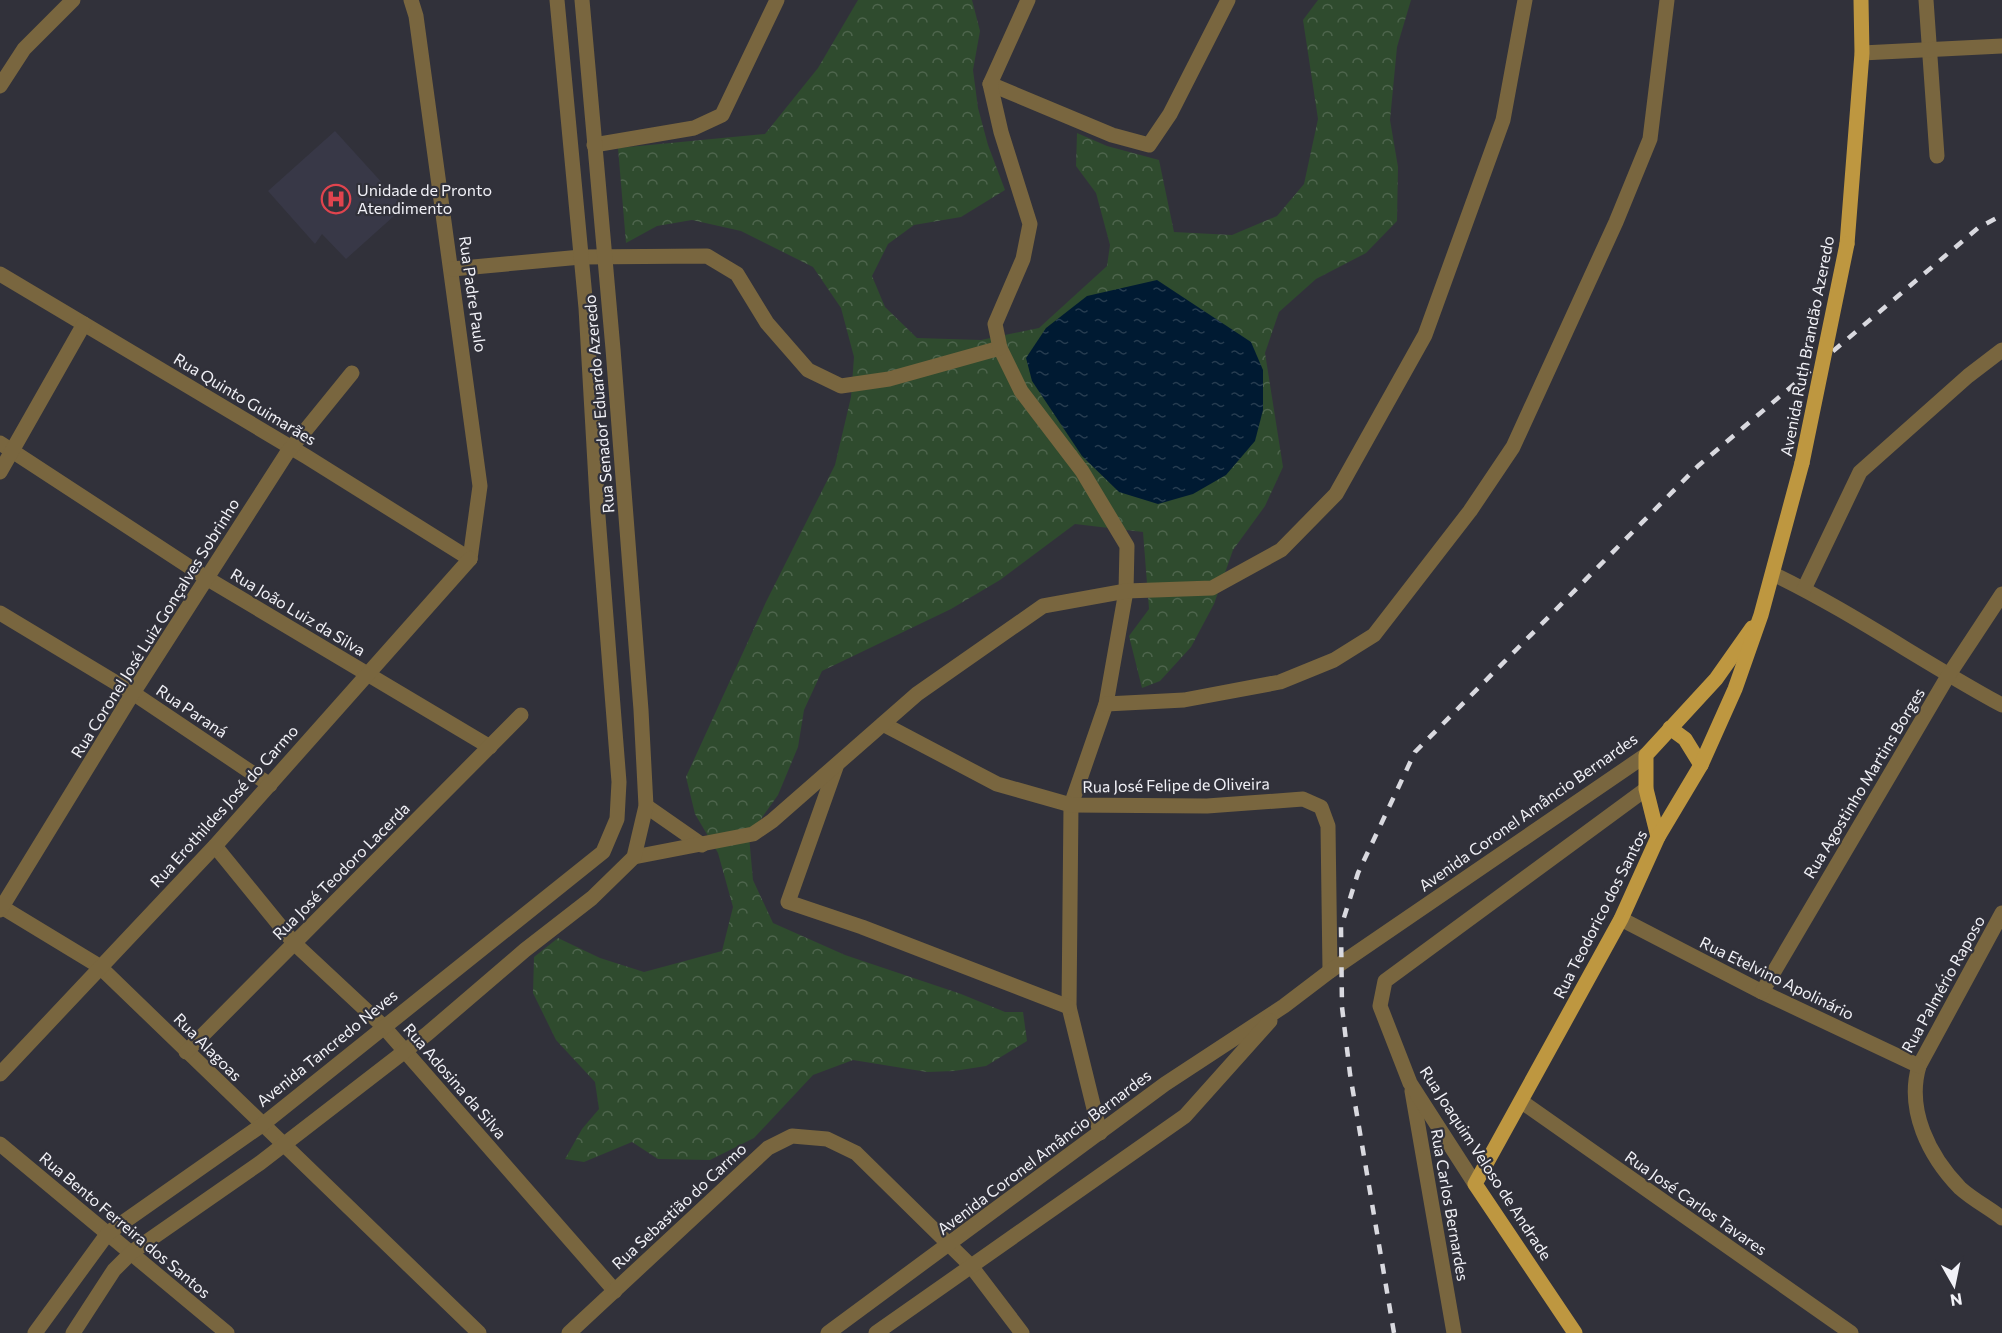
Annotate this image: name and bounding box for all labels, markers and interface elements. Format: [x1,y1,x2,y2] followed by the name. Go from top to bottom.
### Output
[357,180,492,217] place label: Unidade de Pronto Atendimento
[320,183,352,215] hospital icon: Unidade de Pronto Atendimento
[1776,234,1837,458] street label: Avenida Ruth Brandão Azeredo
[456,235,491,353] street label: Rua Padre Paulo
[579,294,618,514] street label: Rua Senador Eduardo Azeredo
[171,349,320,449] street label: Rua Quinto Guimarães
[66,495,243,761] street label: Rua Coronel José Luiz Gonçalves Sobrinho
[227,564,369,659] street label: Rua João Luiz da Silva
[153,680,231,741] street label: Rua Paraná
[1799,684,1928,882] street label: Rua Agostinho Martins Borges
[146,721,302,891] street label: Rua Erothildes José do Carmo
[1415,729,1641,895] street label: Avenida Coronel Amâncio Bernardes
[1082,773,1270,796] street label: Rua José Felipe de Oliveira
[268,798,413,943] street label: Rua José Teodoro Lacerda
[1549,826,1650,1001] street label: Rua Teodorico dos Santos
[1897,912,1988,1056] street label: Rua Palmério Raposo
[1697,932,1857,1023] street label: Rua Etelvino Apolinário
[253,985,401,1110] street label: Avenida Tancredo Neves
[170,1009,246,1085] street label: Rua Alagoas
[400,1019,511,1142] street label: Rua Adosina da Silva
[1417,1062,1556,1263] street label: Rua Joaquim Veloso de Andrade
[933,1065,1154,1238] street label: Avenida Coronel Amâncio Bernardes
[1428,1127,1473,1283] street label: Rua Carlos Bernardes
[608,1138,750,1273] street label: Rua Sebastião do Carmo
[1622,1146,1771,1259] street label: Rua José Carlos Tavares
[36,1148,215,1302] street label: Rua Bento Ferreira dos Santos
[1924,1255,1984,1315] north arrow
[1949,1290,1964,1311] text: N

